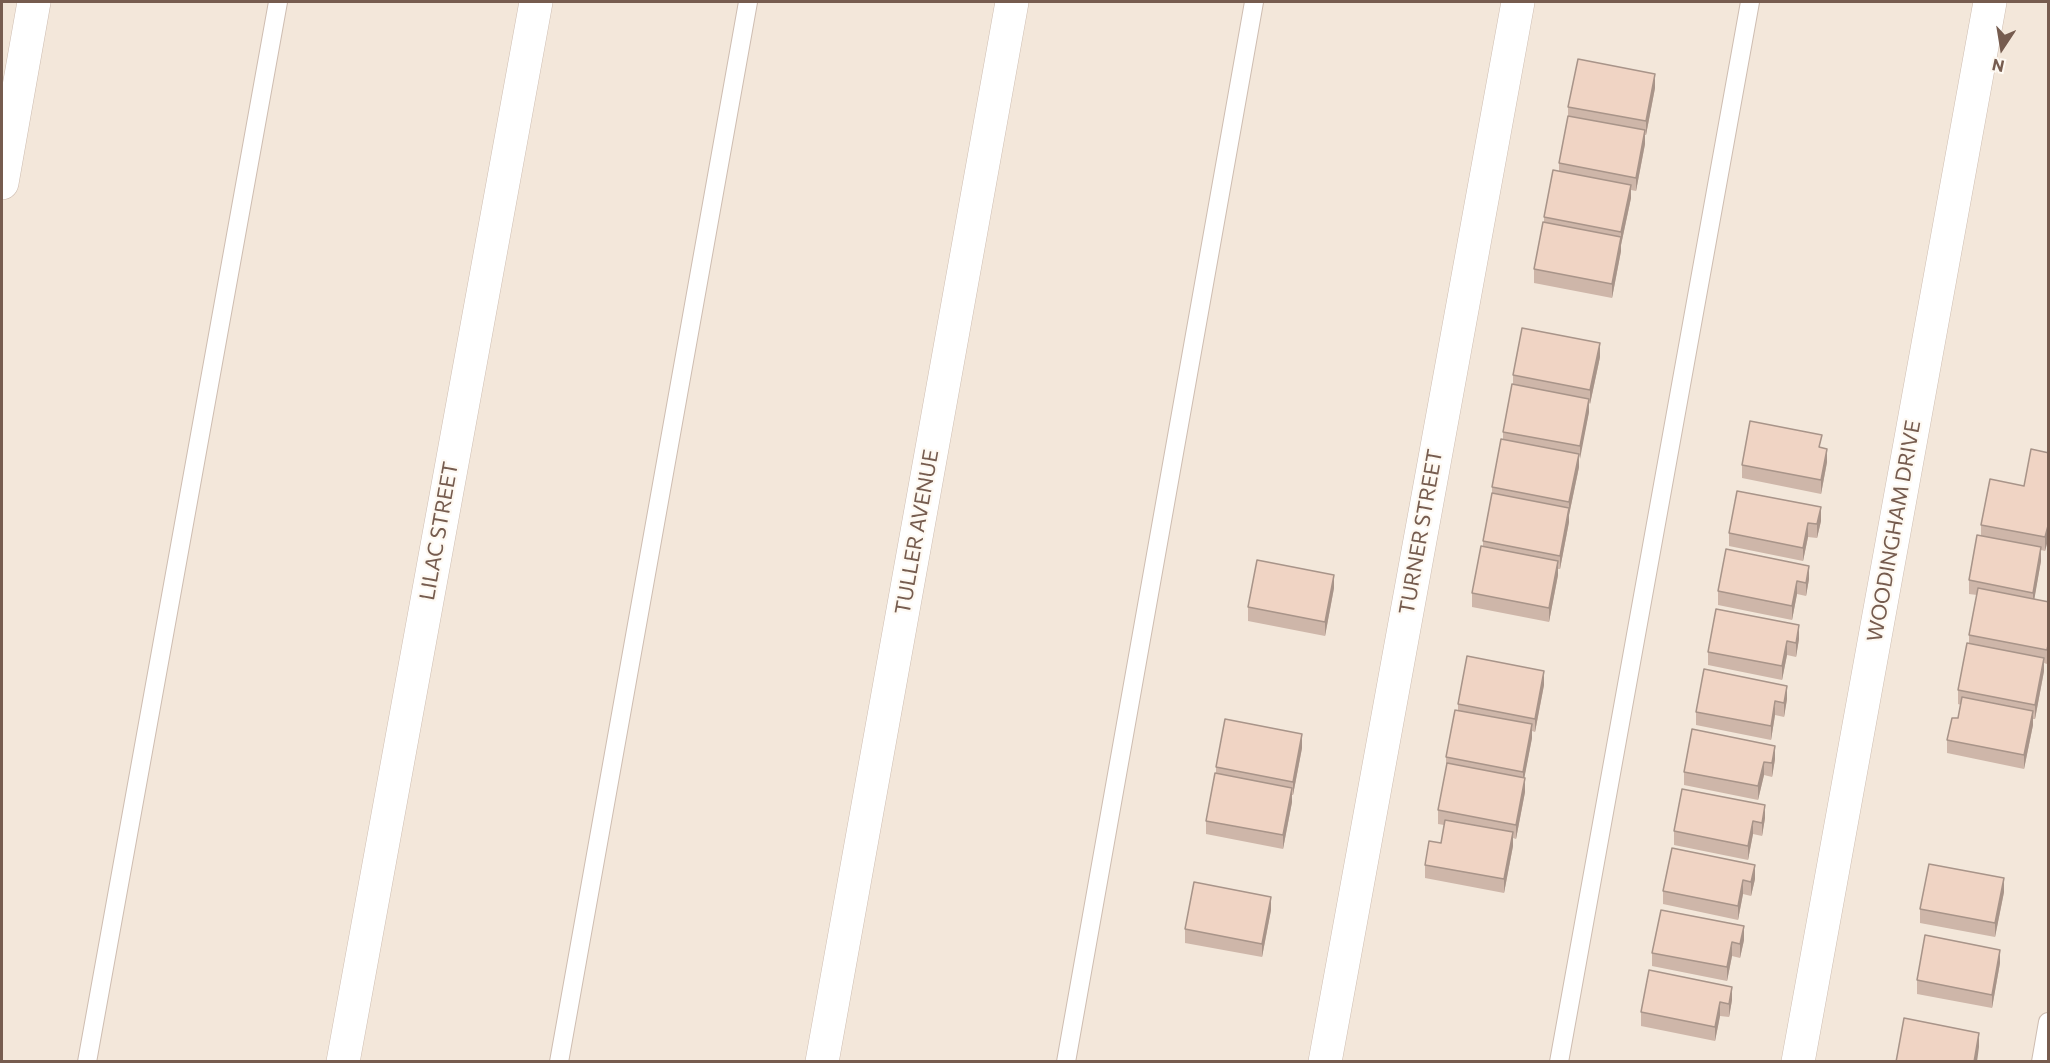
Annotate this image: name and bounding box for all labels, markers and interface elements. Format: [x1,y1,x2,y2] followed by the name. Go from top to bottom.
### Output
[1972,18,2032,78] north arrow
[1990,56,2006,77] text: N
[1862,418,1926,644] street label: WOODINGHAM DRIVE
[1394,447,1448,617] street label: TURNER STREET
[890,448,944,616] street label: TULLER AVENUE
[414,460,464,602] street label: LILAC STREET

